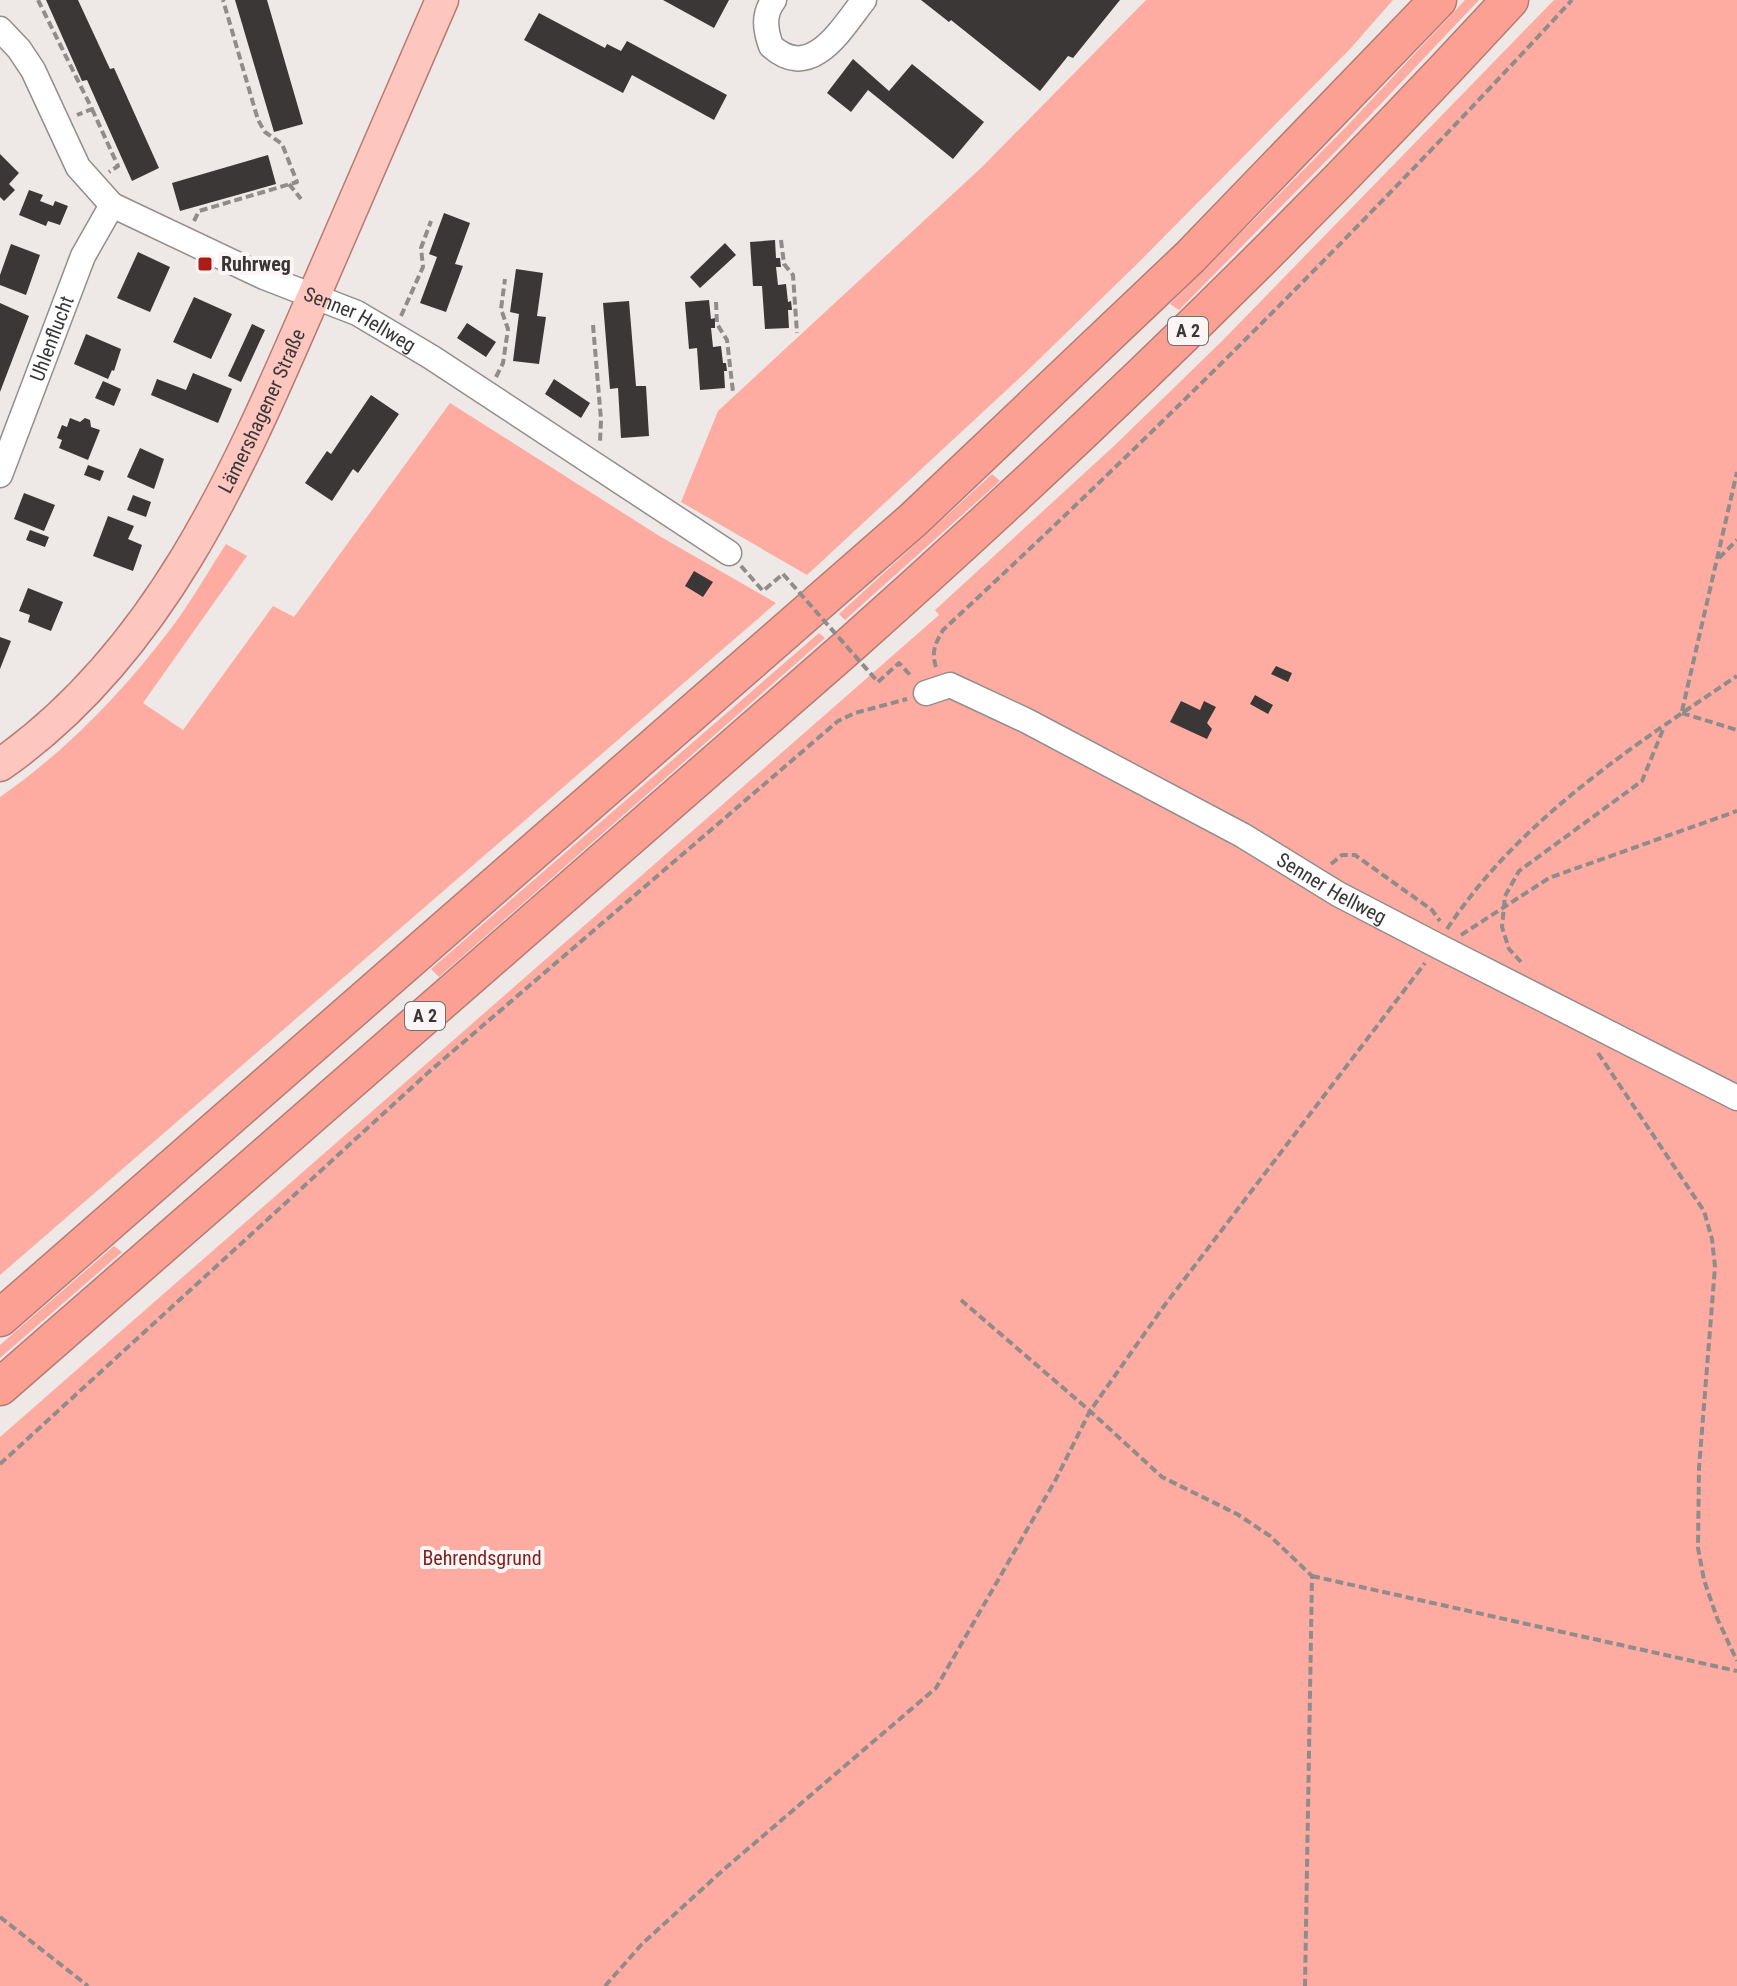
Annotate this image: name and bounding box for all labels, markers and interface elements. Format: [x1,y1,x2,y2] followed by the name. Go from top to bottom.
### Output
[221,252,291,276] place label: Ruhrweg
[196,255,214,273] marker: Ruhrweg
[301,282,420,357] street label: Senner Hellweg
[25,292,79,384] street label: Uhlenflucht
[1168,317,1208,345] road number: A 2
[213,325,310,497] street label: Lämershagener Straße
[1272,847,1390,929] street label: Senner Hellweg
[405,1002,445,1030] road number: A 2
[422,1546,542,1570] park label: Behrendsgrund

